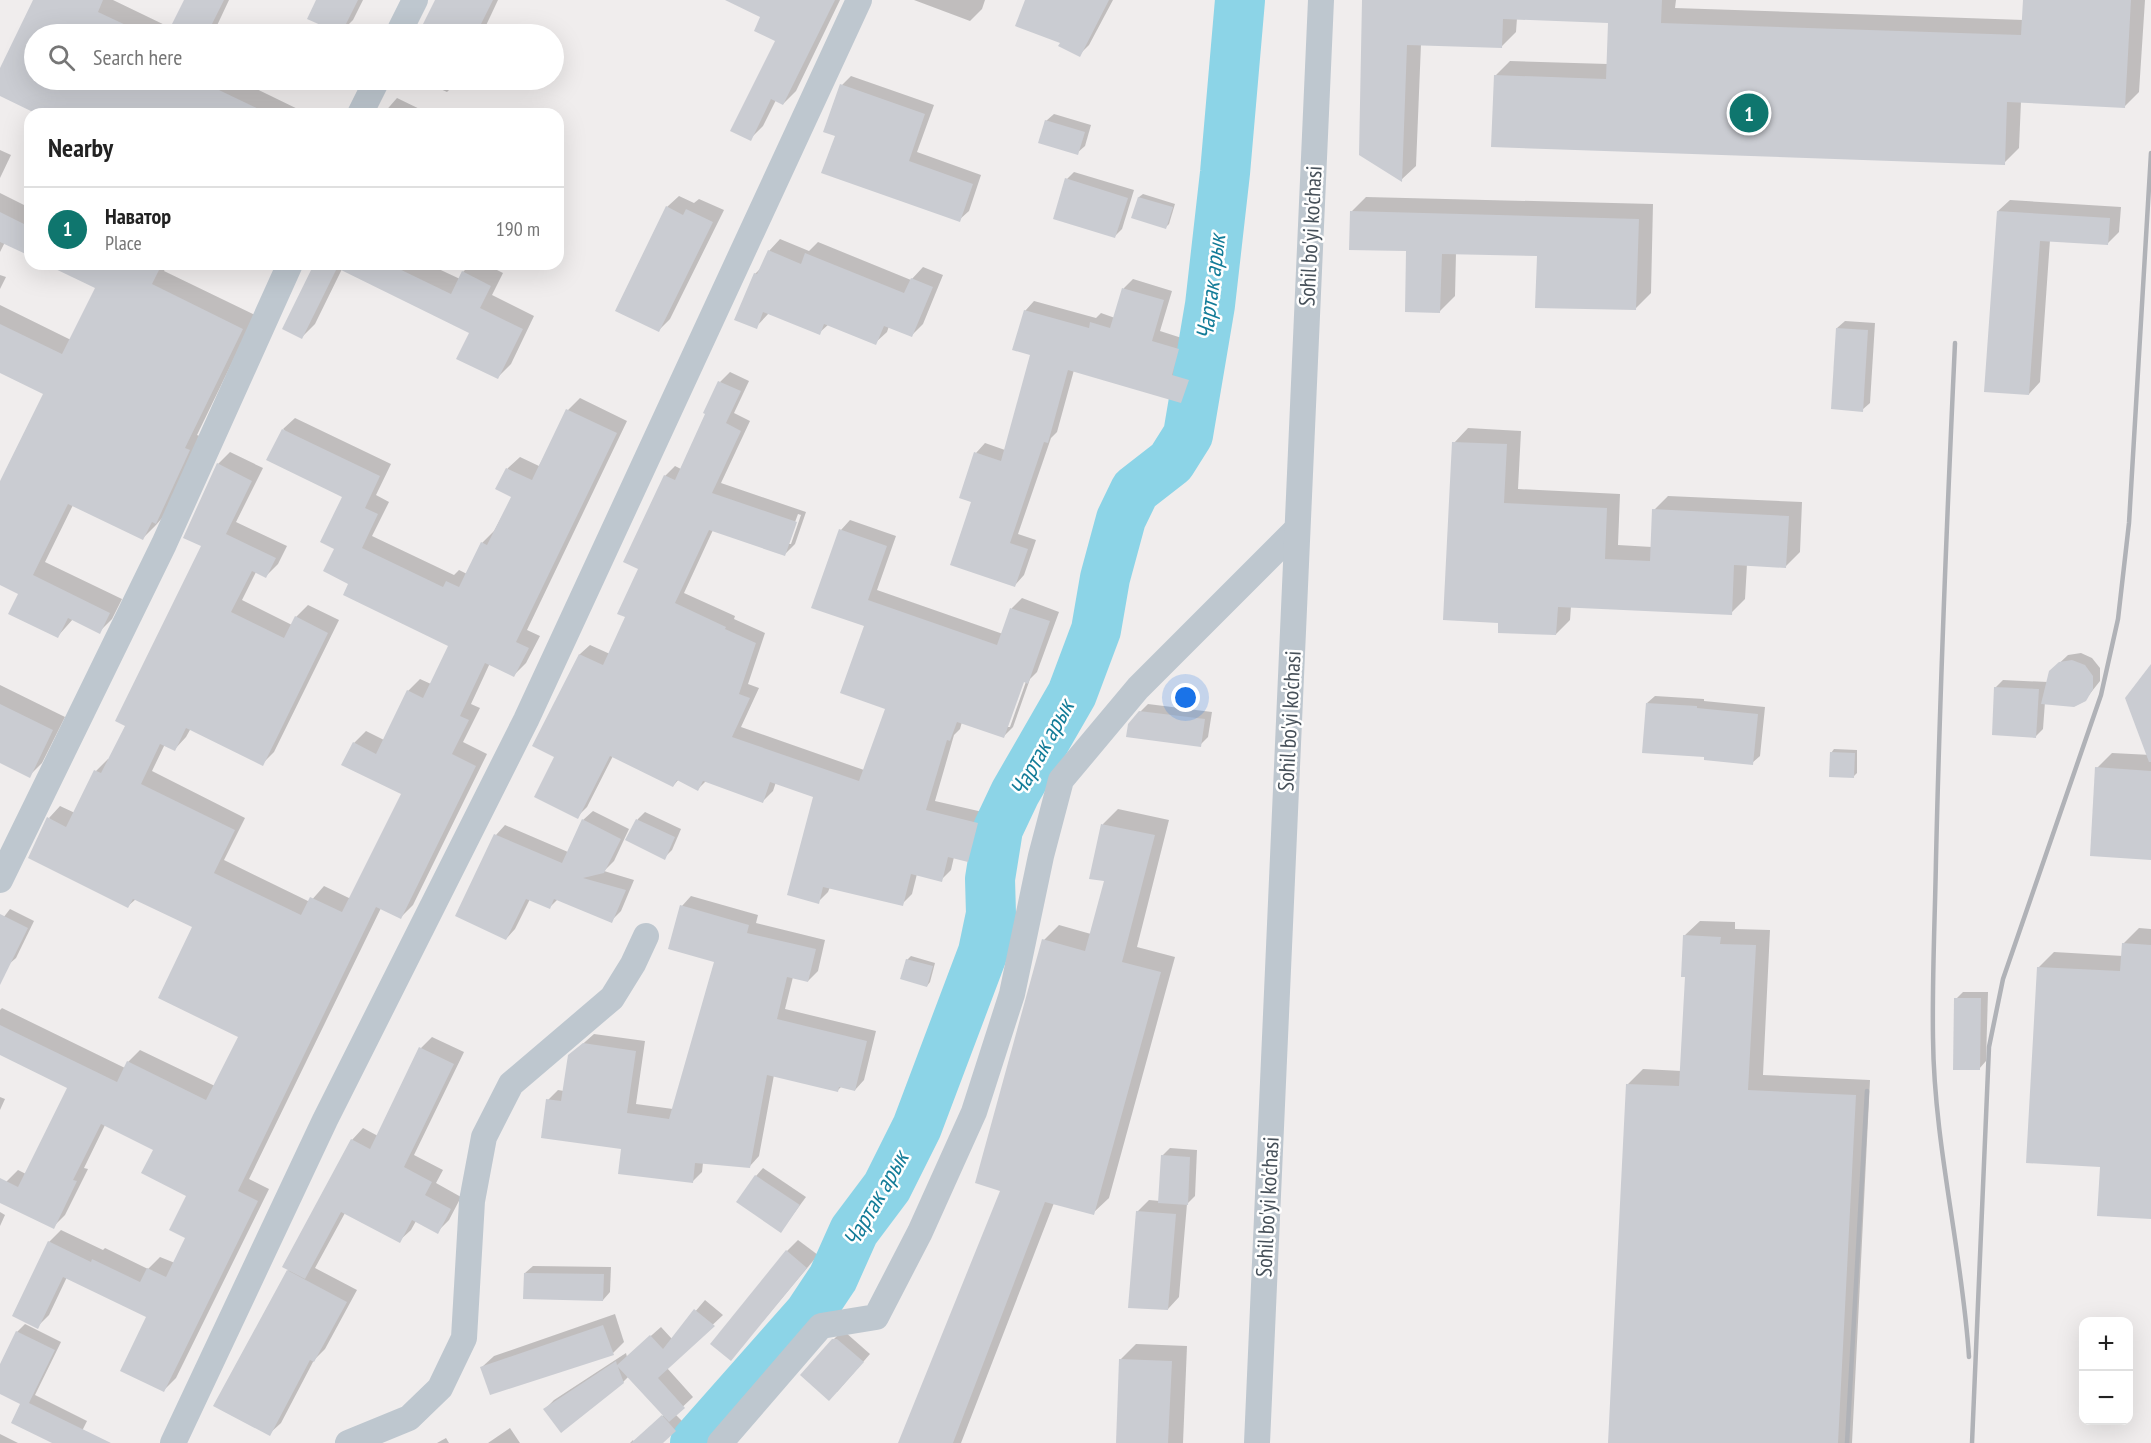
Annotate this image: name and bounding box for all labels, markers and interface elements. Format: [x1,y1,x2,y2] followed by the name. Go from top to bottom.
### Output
[24,24,564,90] search box
[45,41,78,74] icon: search
[93,43,182,71] text: Search here
[1730,90,1768,136] pin: 1
[48,131,113,164] text: Nearby
[1292,165,1328,307] street label: Sohil bo'yi ko'chasi
[105,202,171,230] text: Наватор
[63,216,72,242] text: 1
[496,216,540,242] text: 190 m
[105,230,142,256] text: Place
[1189,230,1233,341] water label: Чартак арык
[1271,650,1307,792] street label: Sohil bo'yi ko'chasi
[1171,683,1200,712] your location
[1002,692,1082,801] water label: Чартак арык
[1249,1136,1285,1278] street label: Sohil bo'yi ko'chasi
[836,1143,917,1252] water label: Чартак арык
[2079,1317,2133,1425] map controls
[2079,1317,2133,1371] button: +
[2079,1371,2133,1425] button: −

